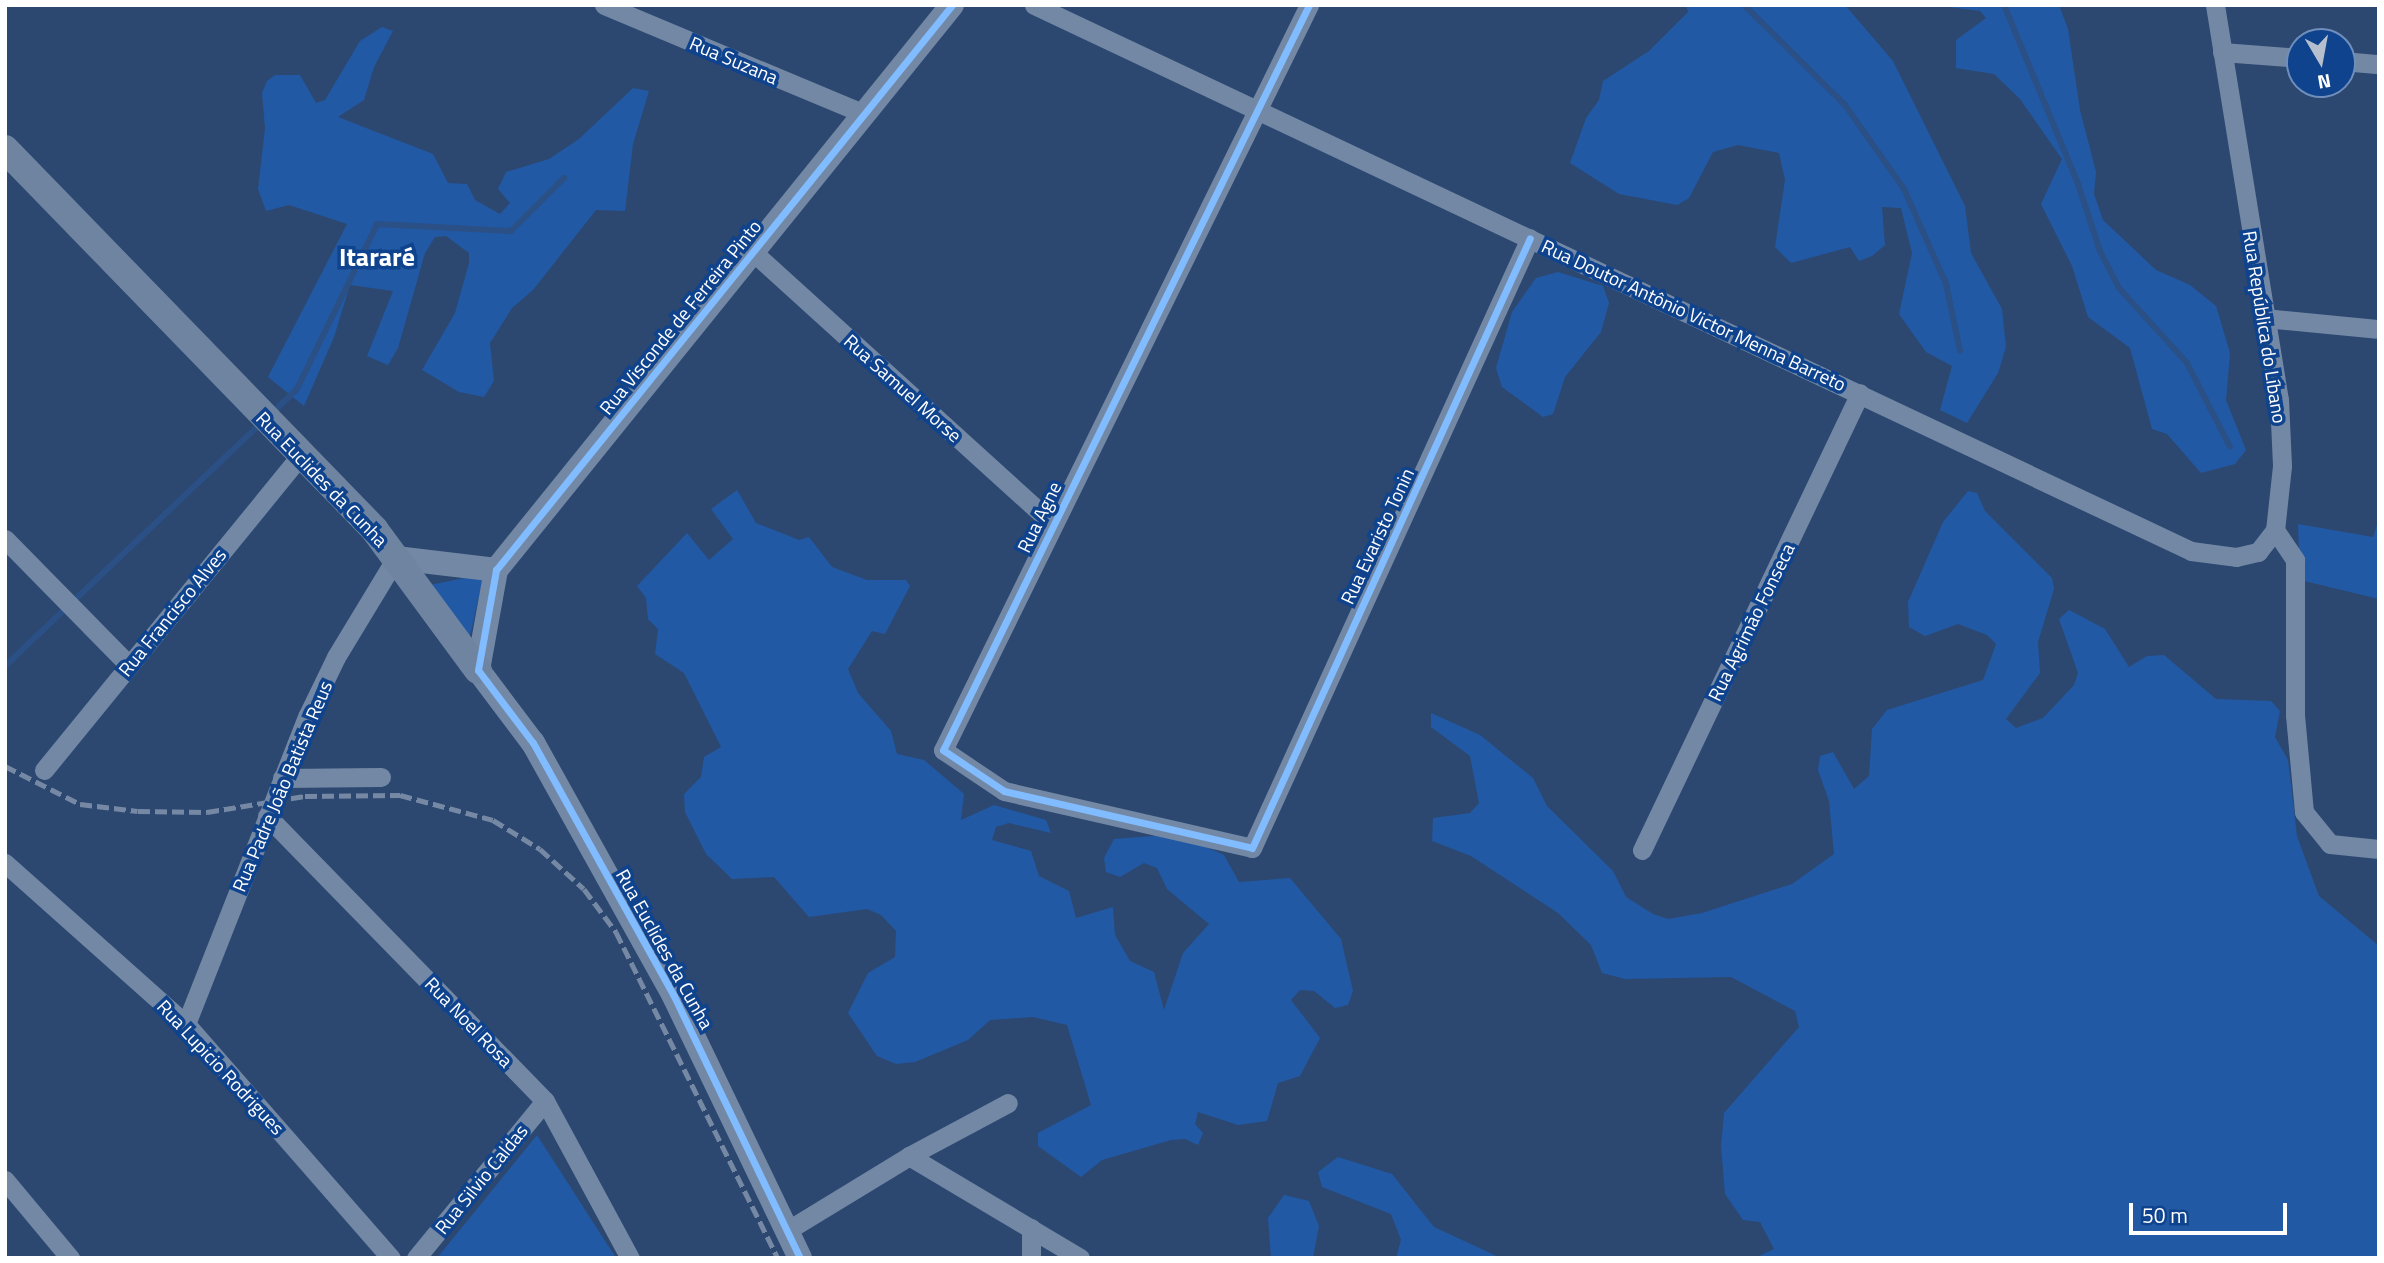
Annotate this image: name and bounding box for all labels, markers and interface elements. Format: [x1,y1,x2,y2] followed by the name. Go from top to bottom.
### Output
[2286,28,2356,98] north arrow
[686,31,782,89] street label: Rua Suzana
[2315,67,2333,98] text: N
[594,215,766,419] street label: Rua Visconde de Ferreira Pinto
[2239,229,2291,425] street label: Rua República do Líbano
[1538,234,1850,396] street label: Rua Doutor Antônio Victor Menna Barreto
[339,241,415,273] district label: Itararé
[840,329,966,447] street label: Rua Samuel Morse
[252,407,392,551] street label: Rua Euclides da Cunha
[1335,464,1419,608] street label: Rua Evaristo Tonin
[1012,478,1066,556] street label: Rua Agne
[1703,539,1799,705] street label: Rua Agrimão Fonseca
[113,543,231,681] street label: Rua Francisco Alves
[227,677,337,895] street label: Rua Padre João Batista Reus
[612,865,718,1033] street label: Rua Euclides da Cunha
[420,972,518,1072] street label: Rua Noel Rosa
[153,995,289,1139] street label: Rua Lupicio Rodrigues
[430,1120,532,1238] street label: Rua Silvio Caldas
[2132,1190,2290,1234] scale bar
[2142,1199,2188,1231] text: 50 m

